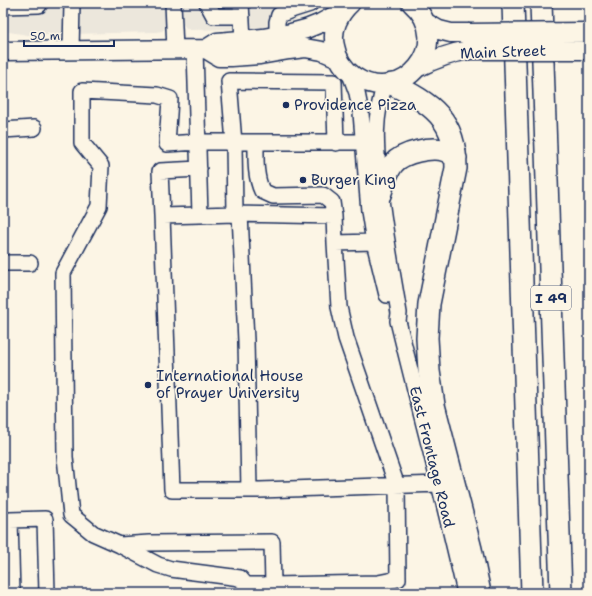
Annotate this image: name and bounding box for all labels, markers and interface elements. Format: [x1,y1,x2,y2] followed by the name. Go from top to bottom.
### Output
[24,22,114,48] scale bar
[30,28,60,44] text: 50 m
[460,41,546,63] street label: Main Street
[294,95,417,115] place label: Providence Pizza
[281,100,291,110] marker: Providence Pizza
[311,170,396,190] place label: Burger King
[298,175,308,185] marker: Burger King
[531,286,571,310] road number: I 49
[156,366,304,403] place label: International House of Prayer University
[143,380,153,390] marker: International House of Prayer University
[405,384,459,530] street label: East Frontage Road

